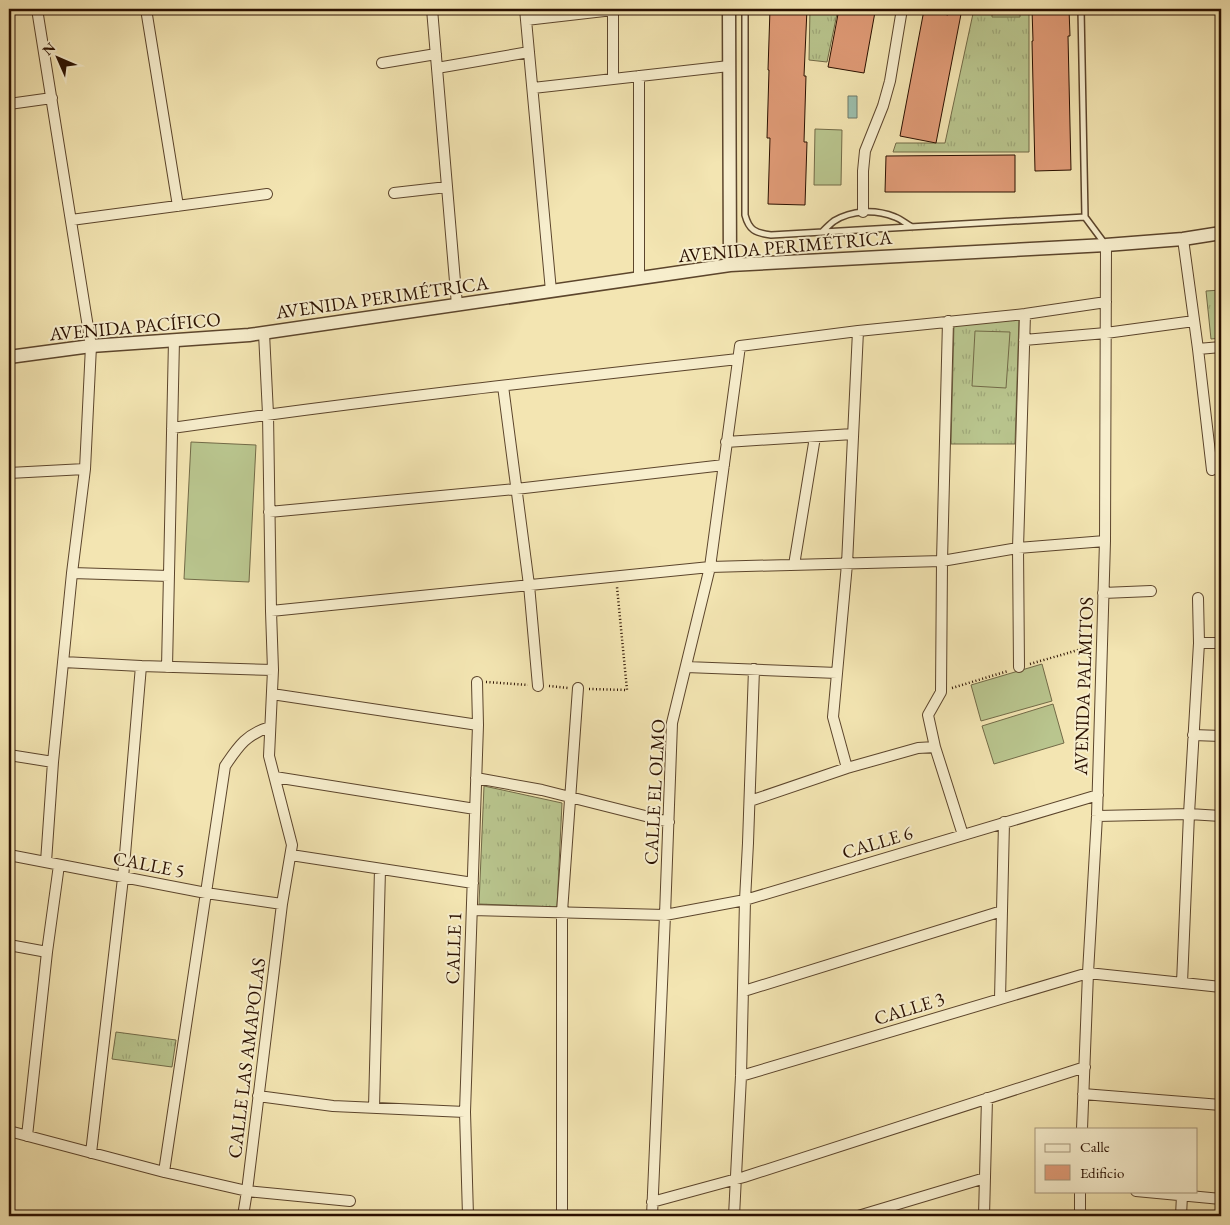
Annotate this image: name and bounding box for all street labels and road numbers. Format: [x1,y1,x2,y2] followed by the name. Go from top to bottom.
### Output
[676,225,894,268] street label: AVENIDA PERIMÉTRICA
[273,270,491,325] street label: AVENIDA PERIMÉTRICA
[47,307,222,347] street label: AVENIDA PACÍFICO
[1068,596,1099,777] street label: AVENIDA PALMITOS
[638,718,671,866] street label: CALLE EL OLMO
[839,820,915,865] street label: CALLE 6
[111,845,187,884] street label: CALLE 5
[440,911,467,985] street label: CALLE 1
[222,956,271,1160] street label: CALLE LAS AMAPOLAS
[871,986,947,1031] street label: CALLE 3

